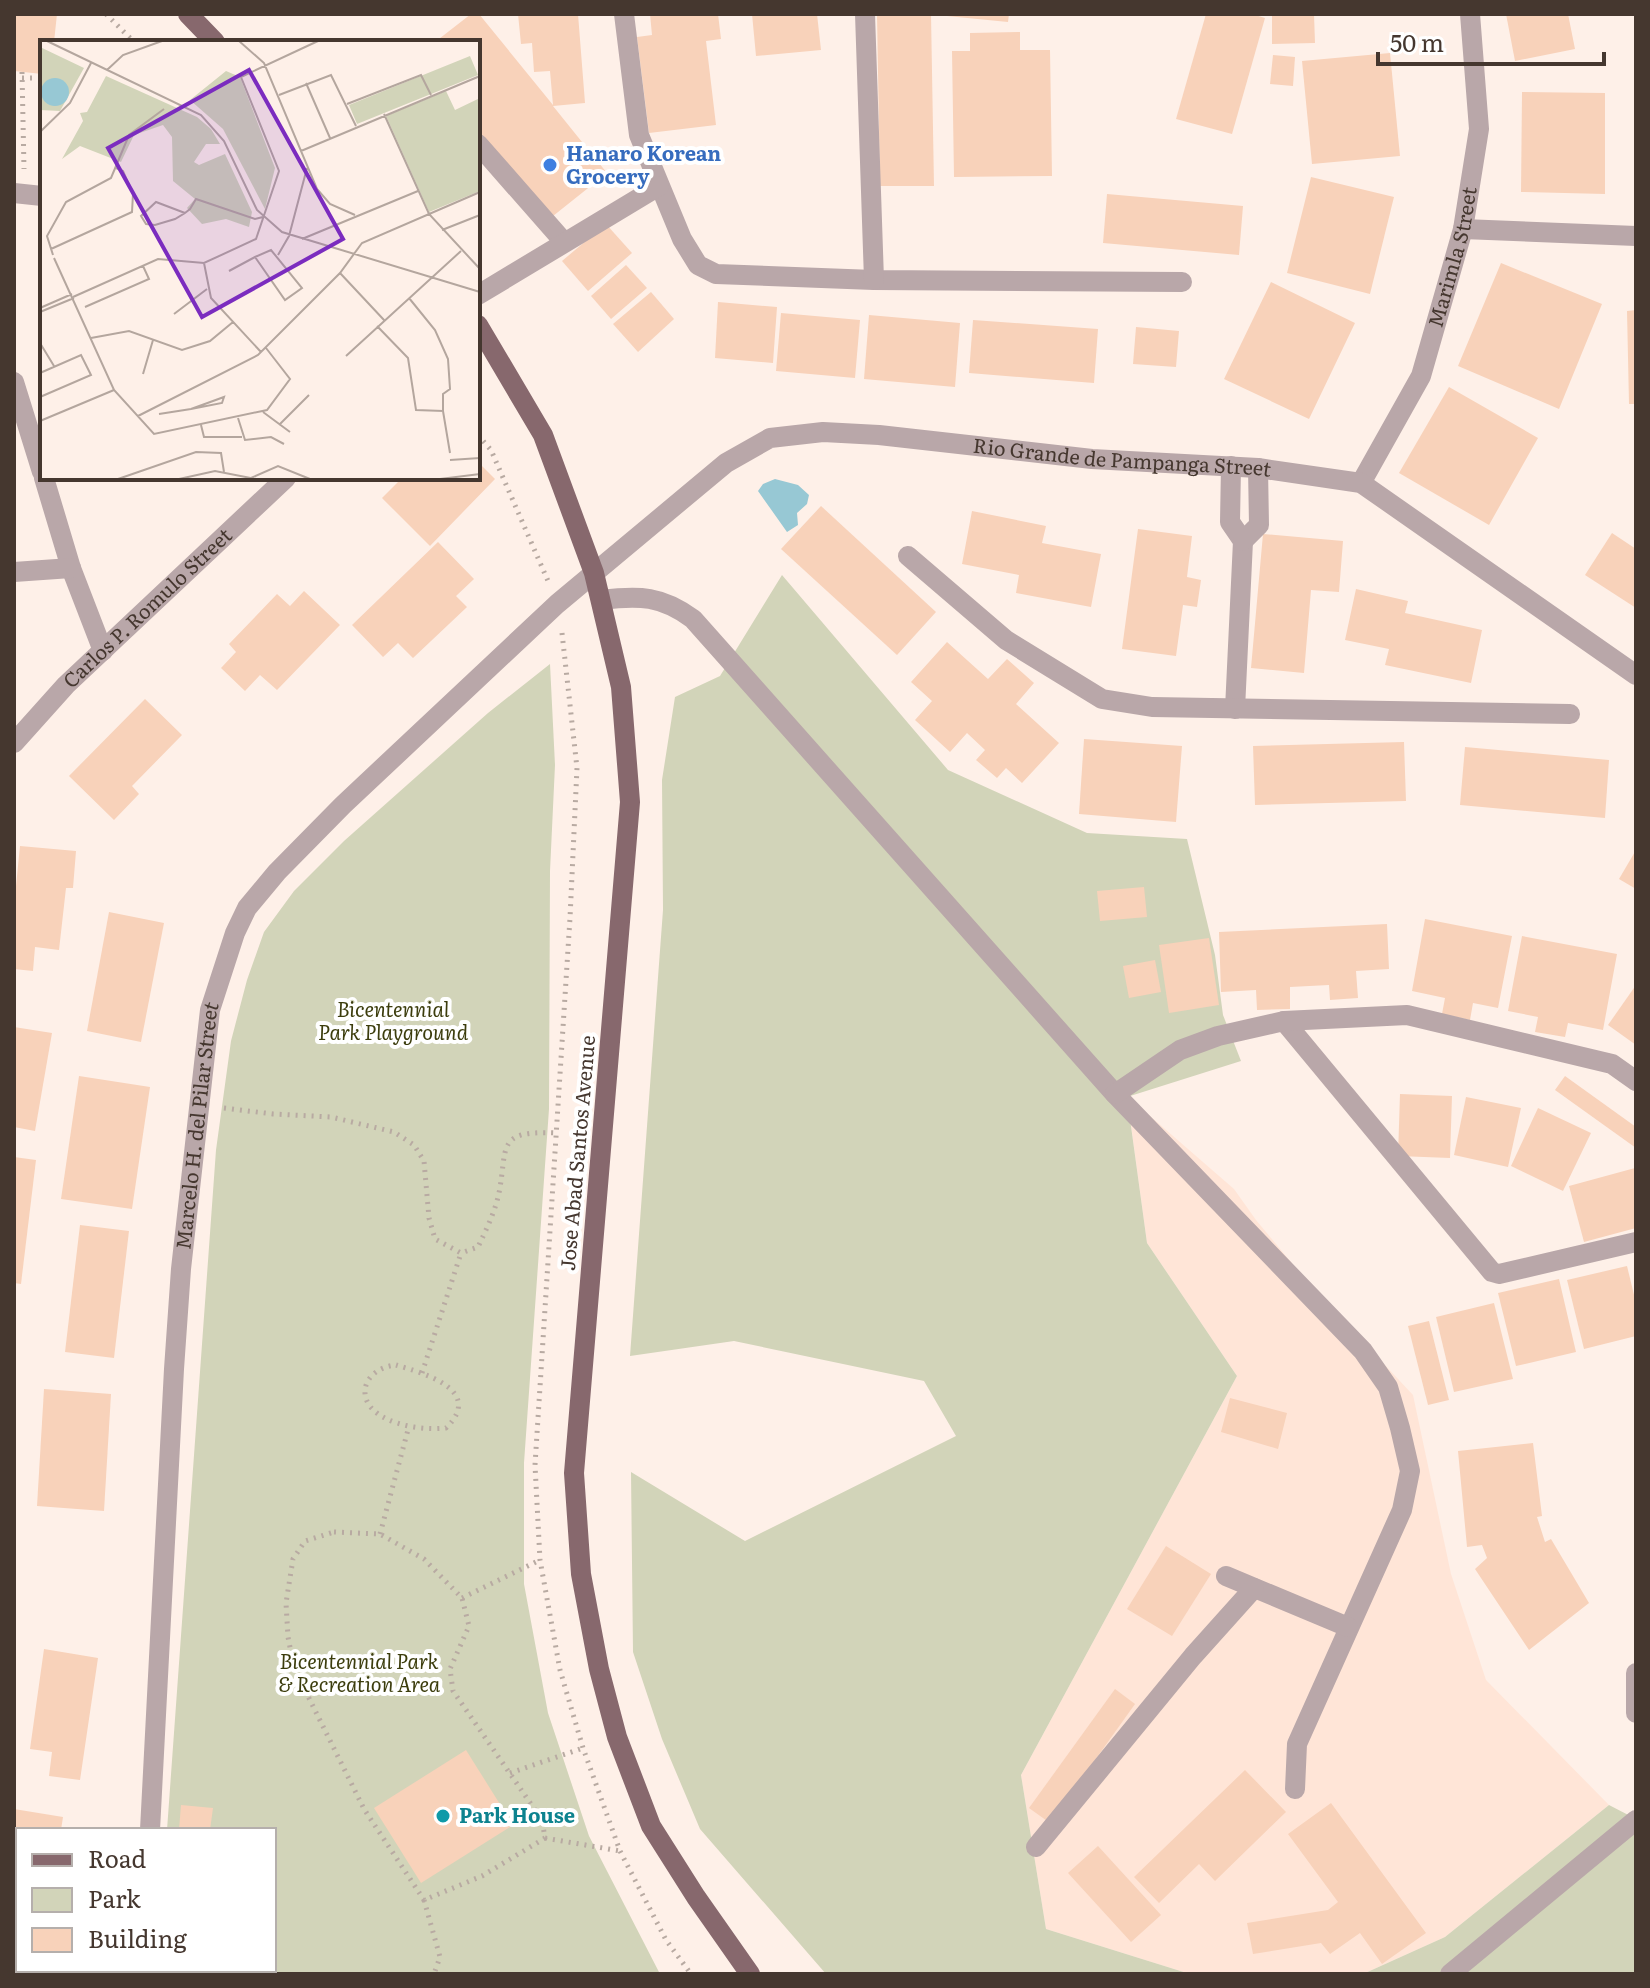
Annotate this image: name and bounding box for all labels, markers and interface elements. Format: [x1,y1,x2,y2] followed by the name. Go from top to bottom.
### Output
[1378,16,1604,66] scale bar
[1390,24,1444,59] text: 50 m
[40,40,480,480] inset map
[566,137,721,190] place label: Hanaro Korean Grocery
[541,156,559,174] marker: Hanaro Korean Grocery
[1419,184,1483,330] street label: Marimla Street
[972,429,1273,483] street label: Rio Grande de Pampanga Street
[55,520,237,694] street label: Carlos P. Romulo Street
[318,993,469,1046] park label: Bicentennial Park Playground
[166,997,225,1251] street label: Marcelo H. del Pilar Street
[551,1034,601,1272] street label: Jose Abad Santos Avenue
[278,1645,441,1698] park label: Bicentennial Park & Recreation Area
[459,1799,575,1829] place label: Park House
[434,1807,452,1825] marker: Park House
[16,1828,276,1972] legend
[88,1840,147,1875] text: Road
[88,1880,141,1915] text: Park
[88,1920,187,1955] text: Building

